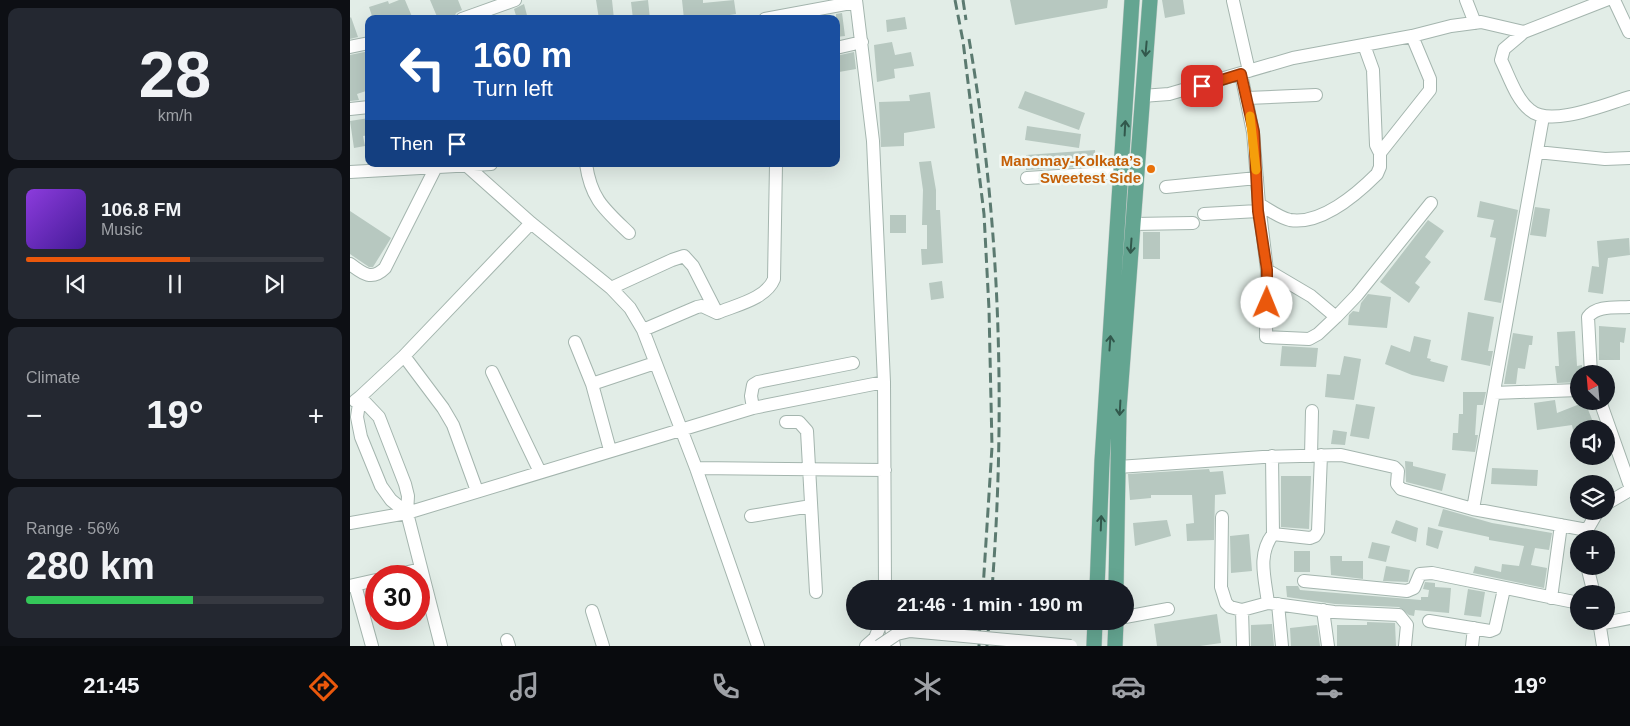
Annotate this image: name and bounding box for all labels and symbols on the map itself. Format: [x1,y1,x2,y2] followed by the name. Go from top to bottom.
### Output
[1141,40,1151,56] one-way arrow
[1181,65,1223,107] pin
[1121,121,1130,137] one-way arrow
[1001,152,1141,186] place label: Manomay-Kolkata’s Sweetest Side
[1145,163,1157,175] marker: Manomay-Kolkata’s Sweetest Side
[1127,237,1136,253] one-way arrow
[1240,276,1292,328] position arrow
[1105,335,1115,351] one-way arrow
[1570,365,1615,410] north arrow
[1115,399,1124,415] one-way arrow
[1096,515,1106,531] one-way arrow
[365,565,430,630] speed limit sign: 30

